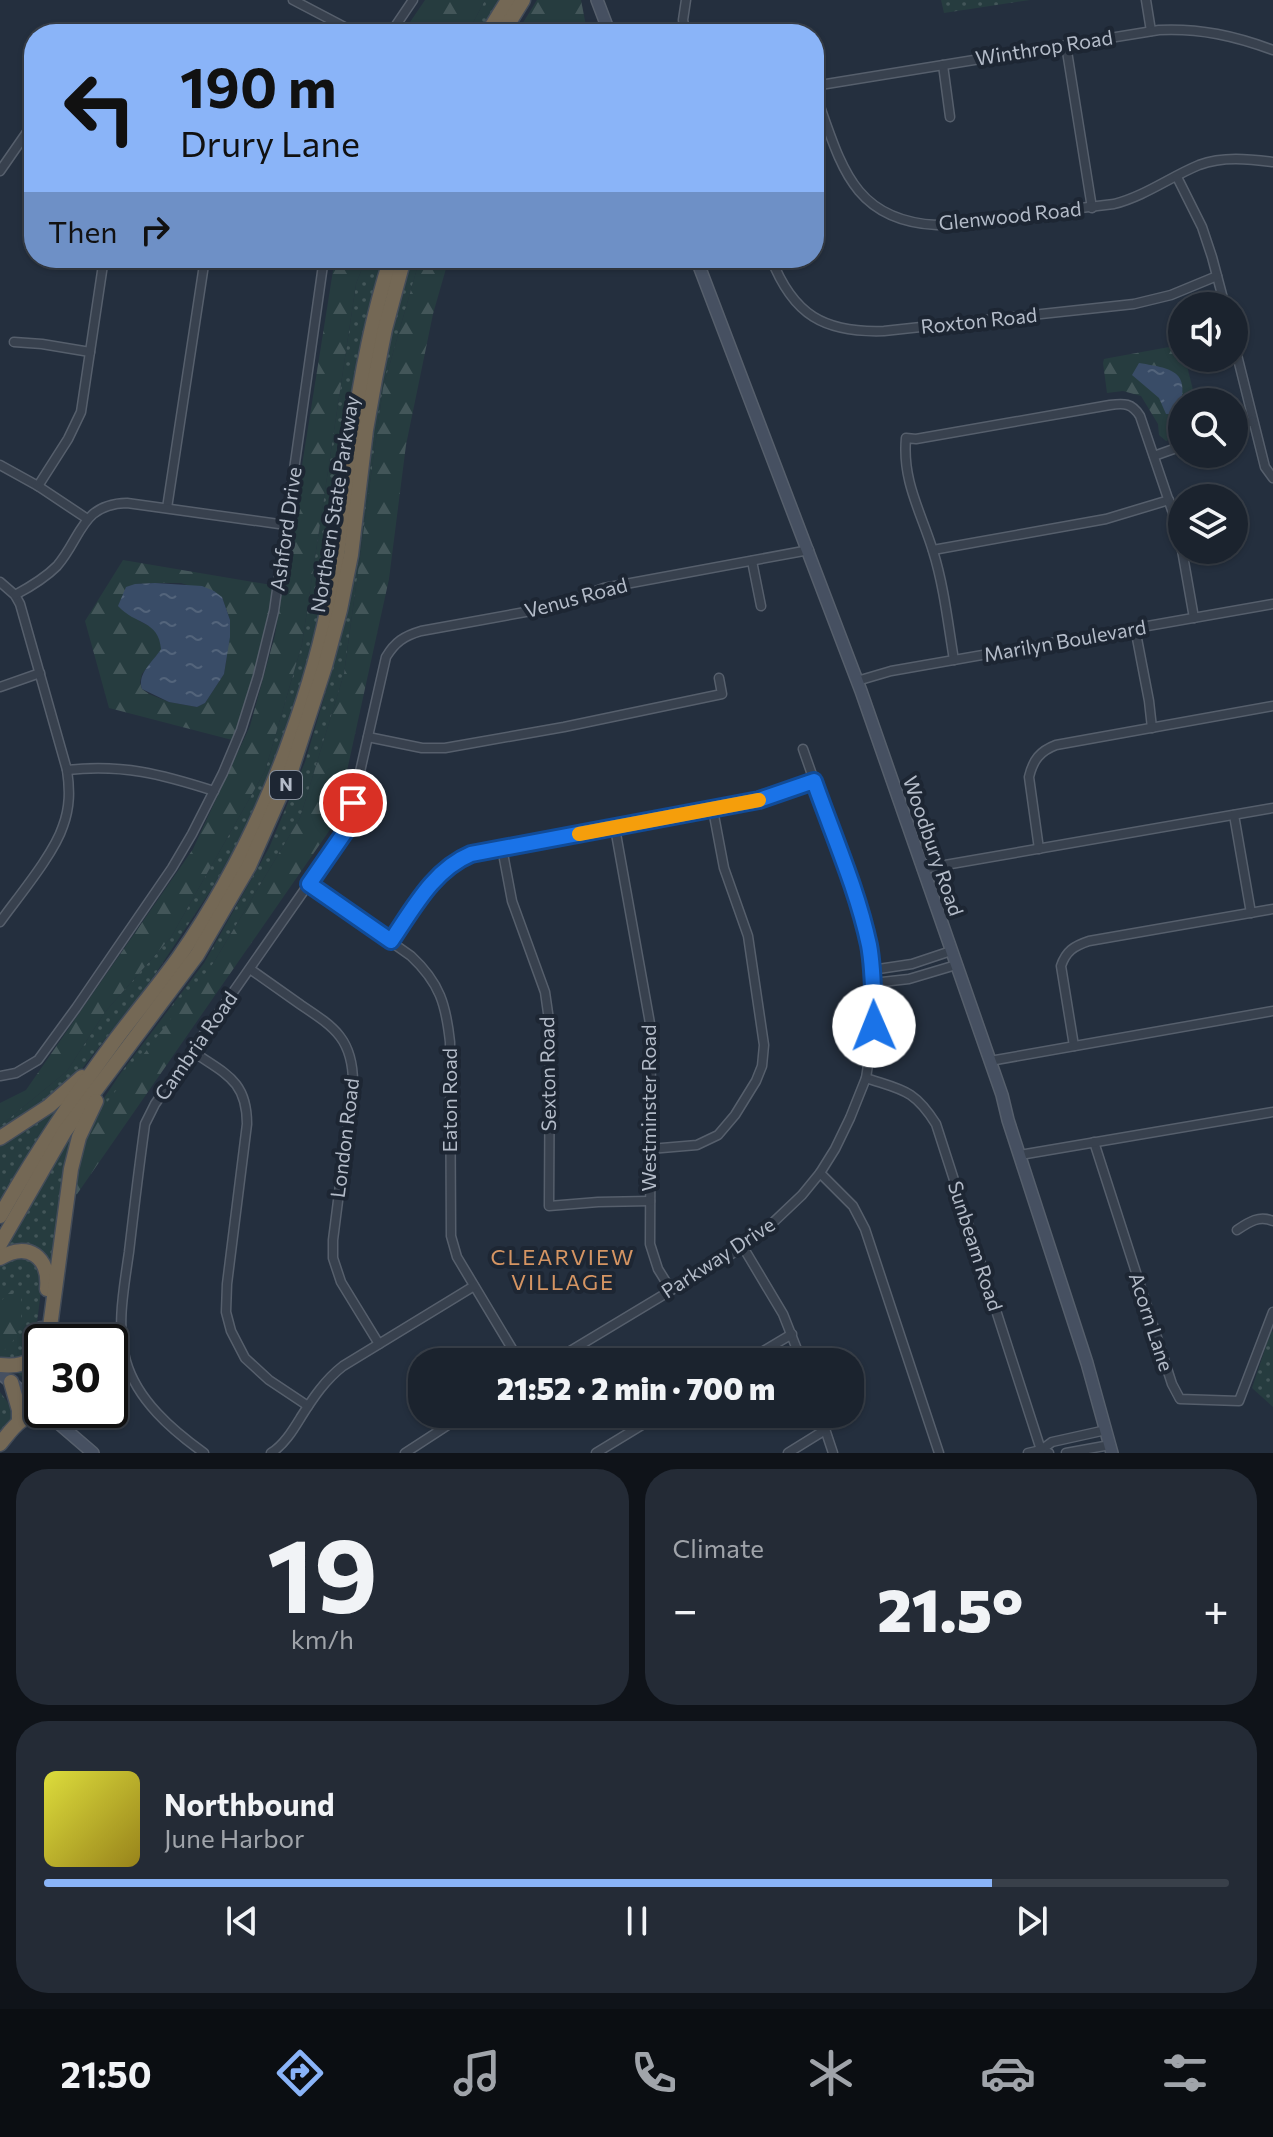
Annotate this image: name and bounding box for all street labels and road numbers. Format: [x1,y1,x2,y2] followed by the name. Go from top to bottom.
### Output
[974,24,1114,70] street label: Winthrop Road
[937,196,1082,234] street label: Glenwood Road
[920,302,1038,338] street label: Roxton Road
[305,394,363,614] street label: Northern State Parkway
[264,465,306,592] street label: Ashford Drive
[522,572,630,622] street label: Venus Road
[982,614,1148,666] street label: Marilyn Boulevard
[270,771,302,799] road number: N
[899,773,969,919] street label: Woodbury Road
[149,986,242,1105] street label: Cambria Road
[534,1016,560,1132] street label: Sexton Road
[636,1024,660,1192] street label: Westminster Road
[437,1048,461,1152] street label: Eaton Road
[325,1077,363,1199] street label: London Road
[944,1178,1008,1314] street label: Sunbeam Road
[656,1212,779,1303] street label: Parkway Drive
[1125,1269,1179,1374] street label: Acorn Lane

